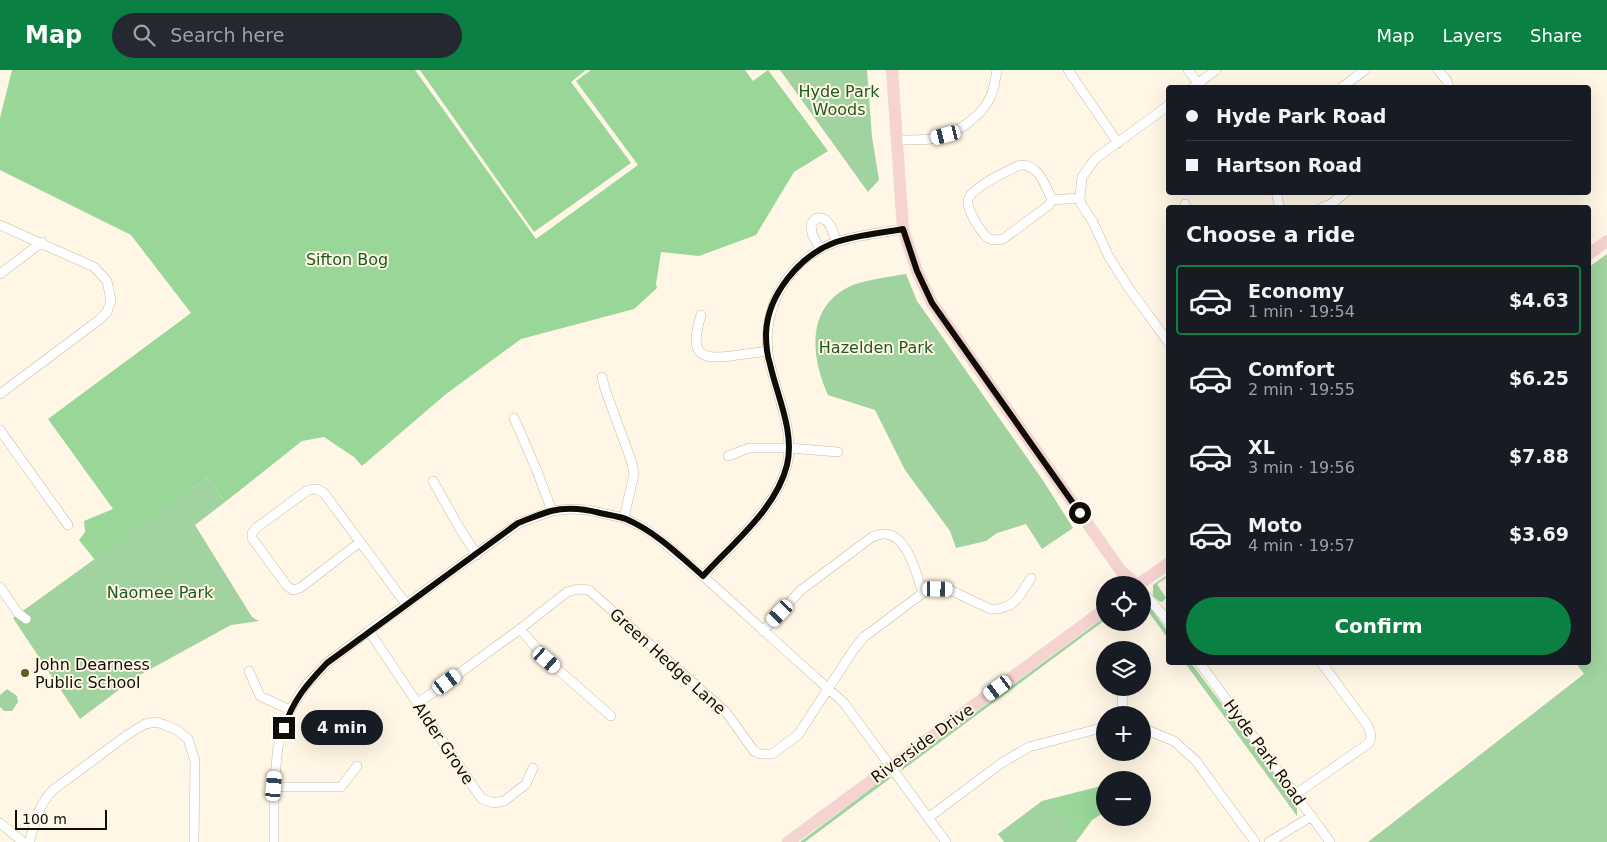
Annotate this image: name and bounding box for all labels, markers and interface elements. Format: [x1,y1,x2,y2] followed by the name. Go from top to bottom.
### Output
[112,13,462,58] search box
[25,21,82,49] text: Map
[130,21,158,49] icon: search
[170,24,284,46] text: Search here
[1376,25,1414,46] text: Map
[1442,25,1502,46] text: Layers
[1530,25,1582,46] text: Share
[798,82,880,119] park label: Hyde Park Woods
[1216,105,1386,127] text: Hyde Park Road
[929,124,962,146] car
[1216,154,1362,176] text: Hartson Road
[1186,222,1355,247] text: Choose a ride
[306,250,388,269] park label: Sifton Bog
[1188,278,1233,323] icon: car
[1248,280,1344,302] text: Economy
[1509,289,1569,311] text: $4.63
[1248,302,1355,321] text: 1 min · 19:54
[819,338,934,357] park label: Hazelden Park
[1188,356,1233,401] icon: car
[1248,358,1335,380] text: Comfort
[1509,367,1569,389] text: $6.25
[1248,380,1355,399] text: 2 min · 19:55
[1188,434,1233,479] icon: car
[1248,436,1275,458] text: XL
[1509,445,1569,467] text: $7.88
[1248,458,1355,477] text: 3 min · 19:56
[1069,502,1091,524] route start
[1188,512,1233,557] icon: car
[1248,514,1302,536] text: Moto
[1509,523,1569,545] text: $3.69
[1248,536,1355,555] text: 4 min · 19:57
[1096,576,1151,826] map controls
[1096,576,1151,631] button: locate
[922,581,953,597] car
[107,583,214,602] park label: Naomee Park
[764,597,795,629] car
[1186,597,1571,655] button: Confirm
[606,604,730,718] street label: Green Hedge Lane
[1096,641,1151,696] button: layers
[530,644,563,676] car
[34,655,150,692] place label: John Dearness Public School
[19,667,31,679] marker: John Dearness Public School
[430,667,463,697] car
[981,673,1014,703] car
[1220,696,1309,809] street label: Hyde Park Road
[409,699,478,788] street label: Alder Grove
[867,700,977,787] street label: Riverside Drive
[1096,706,1151,761] button: +
[302,710,384,746] callout: 4 min
[273,717,295,739] route end
[317,718,367,737] text: 4 min
[265,770,282,802] car
[1096,771,1151,826] button: −
[15,807,108,830] scale bar
[22,811,67,827] text: 100 m

